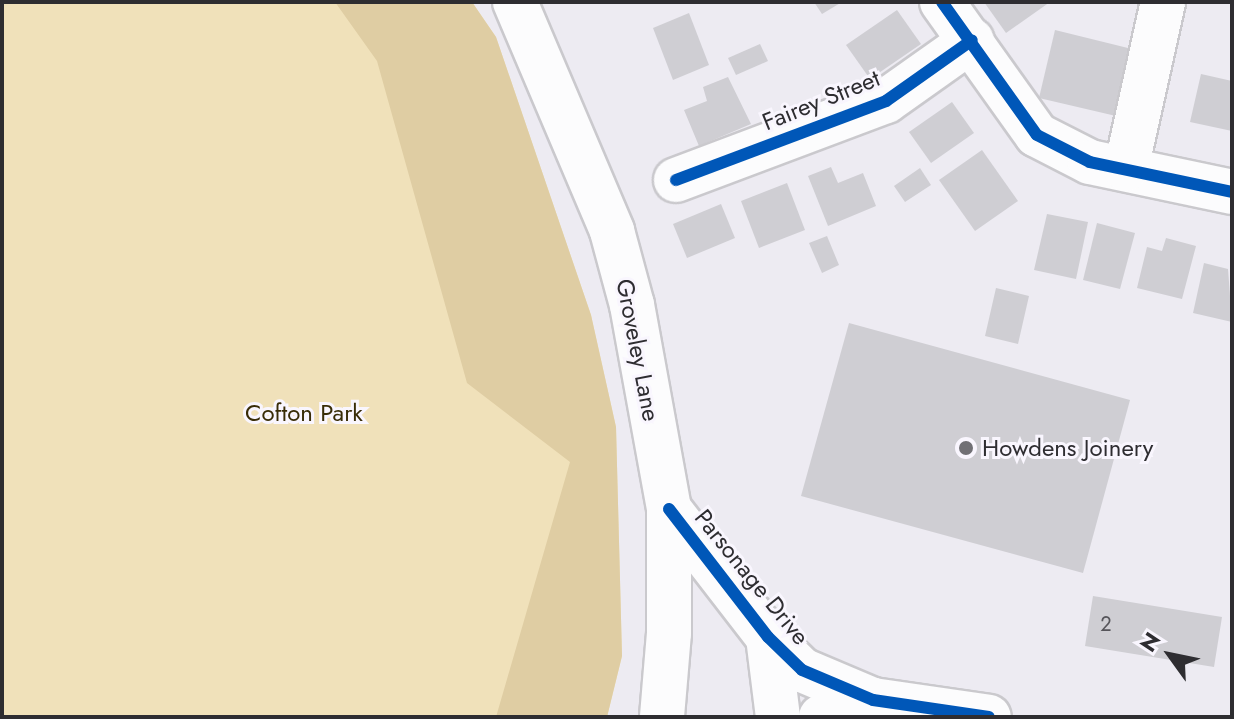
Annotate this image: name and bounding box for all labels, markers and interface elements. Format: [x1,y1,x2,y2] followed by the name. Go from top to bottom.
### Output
[758,63,884,137] street label: Fairey Street
[610,276,666,424] street label: Groveley Lane
[245,399,363,427] park label: Cofton Park
[982,434,1153,462] place label: Howdens Joinery
[957,439,975,457] marker: Howdens Joinery
[689,504,815,650] street label: Parsonage Drive
[1100,612,1112,636] house number: 2
[1130,615,1210,695] north arrow
[1132,626,1168,658] text: N

